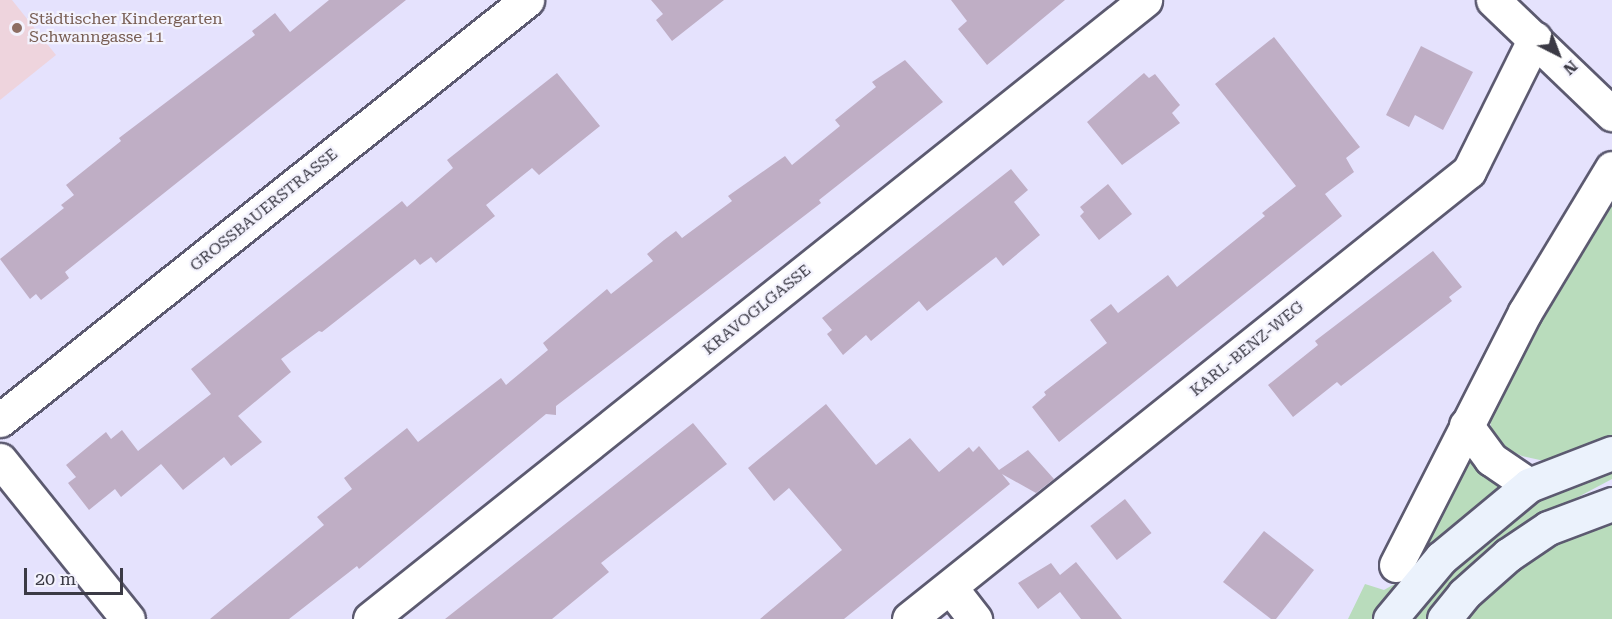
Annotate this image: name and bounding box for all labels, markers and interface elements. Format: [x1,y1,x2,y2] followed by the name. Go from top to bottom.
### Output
[29,9,223,47] place label: Städtischer Kindergarten Schwanngasse 11
[10,21,24,35] marker: Städtischer Kindergarten Schwanngasse 11
[1528,24,1588,84] north arrow
[1559,57,1581,79] text: N
[186,145,342,275] street label: GROSSBAUERSTRASSE
[699,261,815,359] street label: KRAVOGLGASSE
[1186,297,1308,401] street label: KARL-BENZ-WEG
[27,556,126,594] scale bar
[35,568,76,589] text: 20 m

